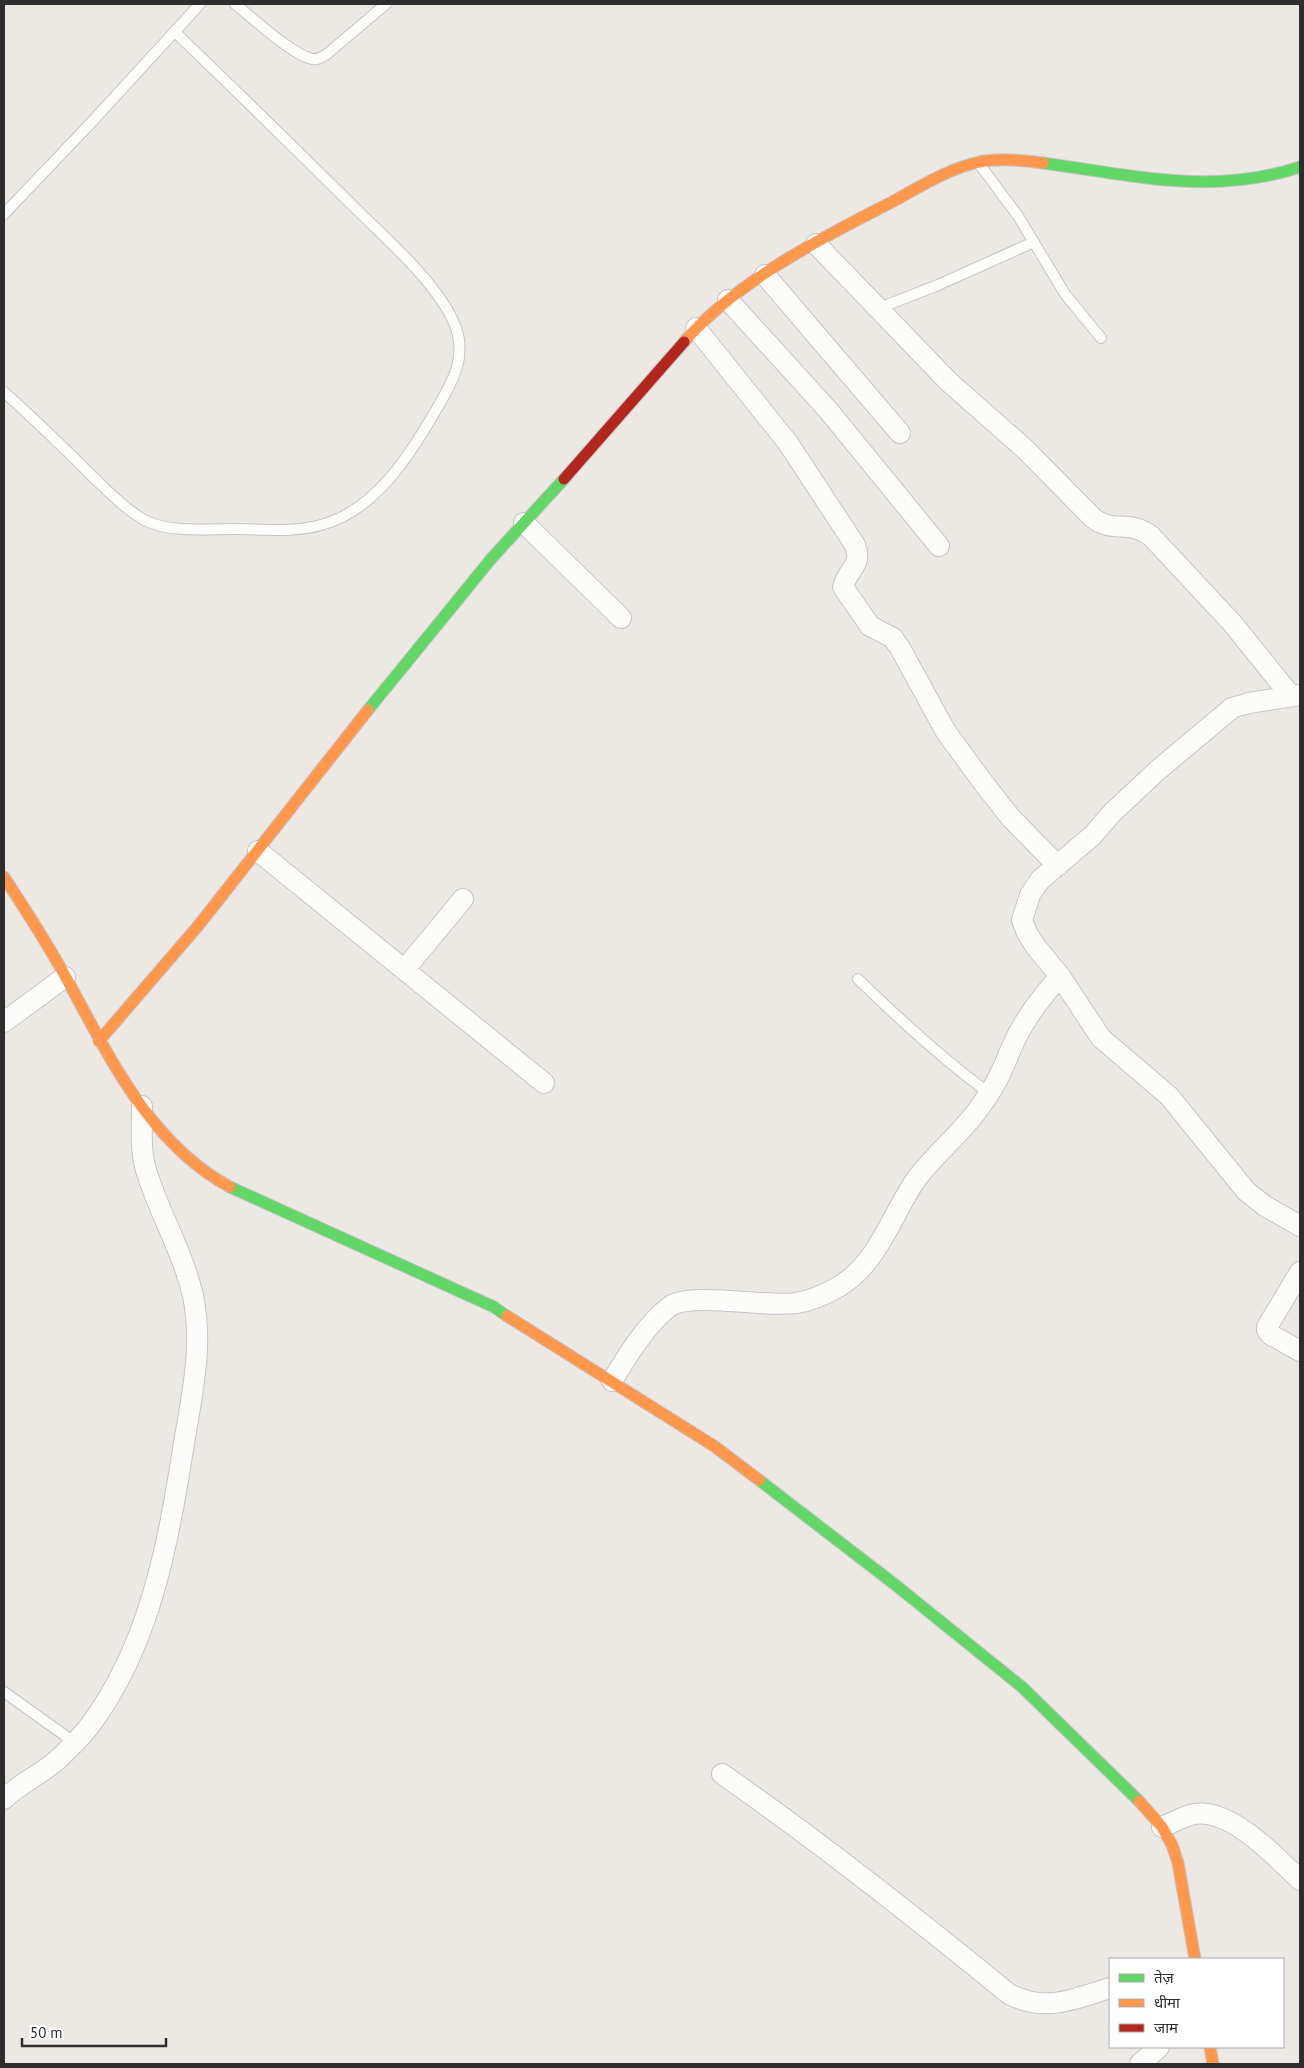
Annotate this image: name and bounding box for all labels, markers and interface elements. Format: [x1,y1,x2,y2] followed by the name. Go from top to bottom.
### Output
[1109,1958,1284,2048] legend
[1154,1968,1175,1987] text: तेज़
[1154,1993,1181,2012] text: धीमा
[22,2016,166,2048] scale bar
[1154,2018,1179,2037] text: जाम
[30,2023,63,2042] text: 50 m

